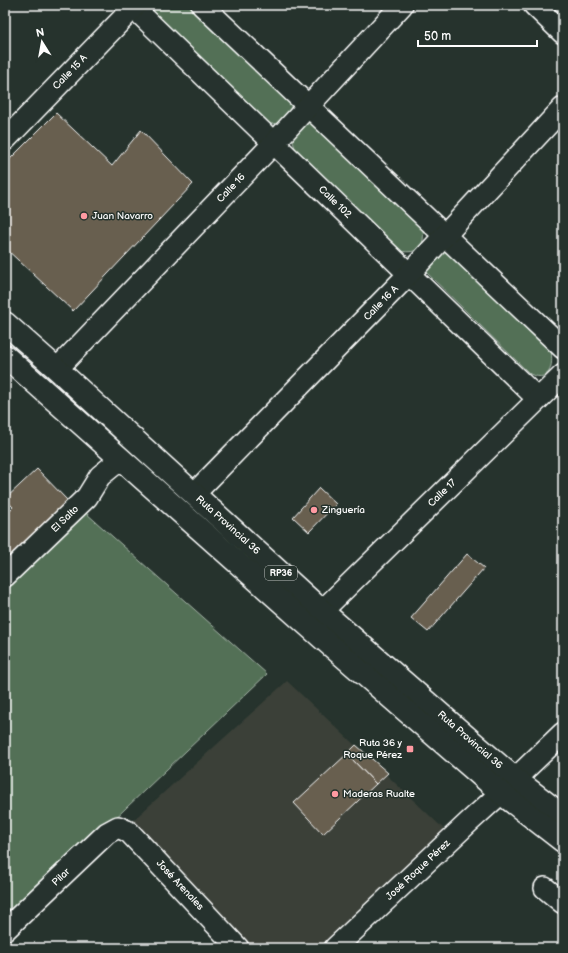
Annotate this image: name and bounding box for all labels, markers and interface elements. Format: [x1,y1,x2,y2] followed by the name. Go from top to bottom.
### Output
[22,22,62,62] north arrow
[418,22,537,48] scale bar
[35,26,45,40] text: N
[424,29,451,44] text: 50 m
[50,51,90,92] street label: Calle 15 A
[214,171,248,205] street label: Calle 16
[316,183,354,221] street label: Calle 102
[92,210,153,222] place label: Juan Navarro
[79,211,89,221] marker: Juan Navarro
[361,282,401,323] street label: Calle 16 A
[425,477,459,509] street label: Calle 17
[193,493,263,557] street label: Ruta Provincial 36
[49,503,82,535] street label: El Salto
[321,504,365,516] place label: Zinguería
[309,505,319,515] marker: Zinguería
[265,566,297,580] road number: RP36
[435,708,505,772] street label: Ruta Provincial 36
[343,737,402,761] place label: Ruta 36 y Roque Pérez
[405,744,415,754] marker: Ruta 36 y Roque Pérez
[343,788,415,800] place label: Maderas Rualte
[330,789,340,799] marker: Maderas Rualte
[383,837,453,903] street label: José Roque Pérez
[154,857,206,913] street label: José Arenales
[50,865,73,888] street label: Pilar

